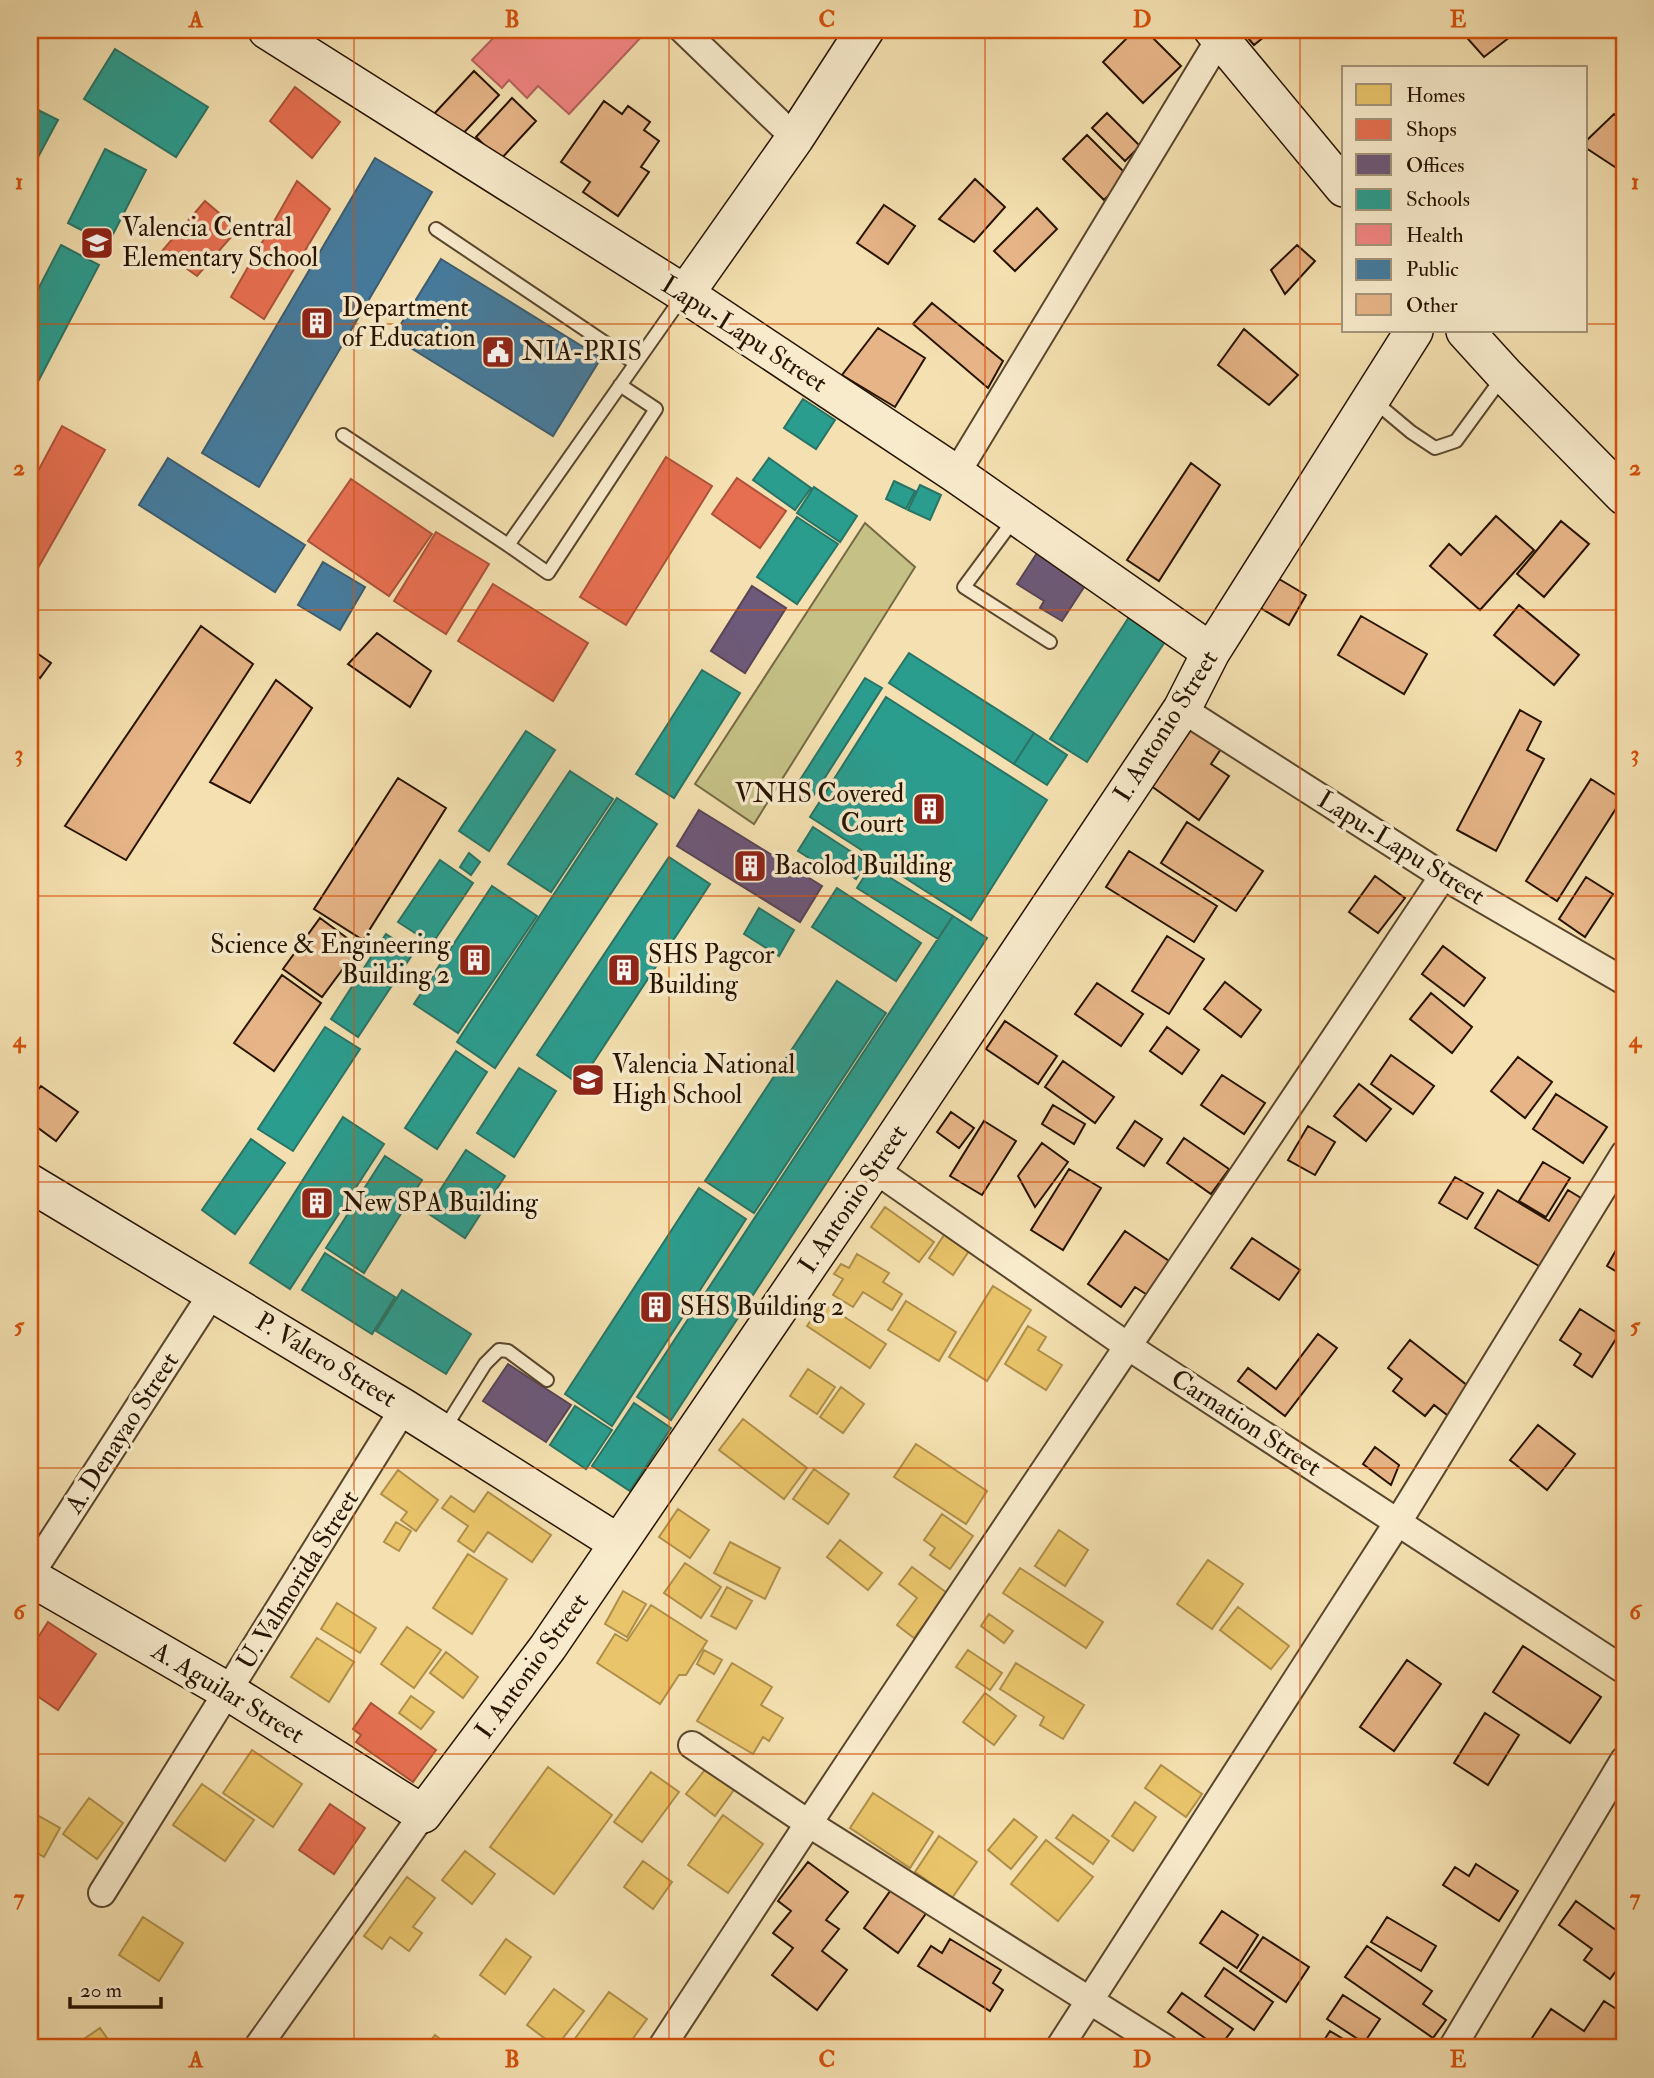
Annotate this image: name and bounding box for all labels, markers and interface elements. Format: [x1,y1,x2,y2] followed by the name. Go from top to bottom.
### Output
[188,5,204,34] text: A
[504,5,520,34] text: B
[819,5,835,34] text: C
[1133,5,1151,34] text: D
[1450,5,1467,34] text: E
[1342,66,1588,332] legend
[1406,82,1465,109] text: Homes
[1406,116,1457,143] text: Shops
[1406,152,1464,179] text: Offices
[15,167,23,196] text: 1
[1631,167,1639,196] text: 1
[1406,186,1470,213] text: Schools
[122,212,319,274] place label: Valencia Central Elementary School
[1406,222,1463,249] text: Health
[78,224,116,262] school or university icon: Valencia Central Elementary School
[1406,256,1459,283] text: Public
[655,269,833,400] street label: Lapu-Lapu Street
[342,292,476,354] place label: Department of Education
[1406,292,1458,319] text: Other
[298,304,336,342] building icon: Department of Education
[479,333,517,371] public building icon: NIA-PRIS
[522,336,642,368] place label: NIA-PRIS
[13,453,25,482] text: 2
[1629,453,1641,482] text: 2
[1107,644,1225,808] street label: I. Antonio Street
[15,739,23,768] text: 3
[1631,739,1639,768] text: 3
[735,778,904,840] place label: VNHS Covered Court
[1311,784,1491,913] street label: Lapu-Lapu Street
[910,790,948,828] building icon: VNHS Covered Court
[731,847,769,885] building icon: Bacolod Building
[774,850,953,882] place label: Bacolod Building
[210,929,451,991] place label: Science & Engineering Building 2
[648,939,775,1001] place label: SHS Pagcor Building
[456,941,494,979] building icon: Science & Engineering Building 2
[605,951,643,989] building icon: SHS Pagcor Building
[12,1025,27,1054] text: 4
[1628,1025,1643,1054] text: 4
[612,1049,795,1111] place label: Valencia National High School
[569,1061,607,1099] school or university icon: Valencia National High School
[792,1119,914,1279] street label: I. Antonio Street
[298,1184,336,1222] building icon: New SPA Building
[342,1187,539,1219] place label: New SPA Building
[637,1288,675,1326] building icon: SHS Building 2
[680,1291,844,1323] place label: SHS Building 2
[250,1305,402,1415] street label: P. Valero Street
[14,1311,25,1340] text: 5
[1630,1311,1641,1340] text: 5
[57,1346,186,1520] street label: A. Denayao Street
[1165,1363,1327,1483] street label: Carnation Street
[230,1484,366,1676] street label: U. Valmorida Street
[468,1587,596,1745] street label: I. Antonio Street
[13,1597,27,1626] text: 6
[1629,1597,1643,1626] text: 6
[145,1634,310,1751] street label: A. Aguilar Street
[14,1883,25,1912] text: 7
[1630,1883,1641,1912] text: 7
[70,1966,161,2010] scale bar
[80,1977,122,2004] text: 20 m
[188,2045,204,2074] text: A
[504,2045,520,2074] text: B
[819,2045,835,2074] text: C
[1133,2045,1151,2074] text: D
[1450,2045,1467,2074] text: E

